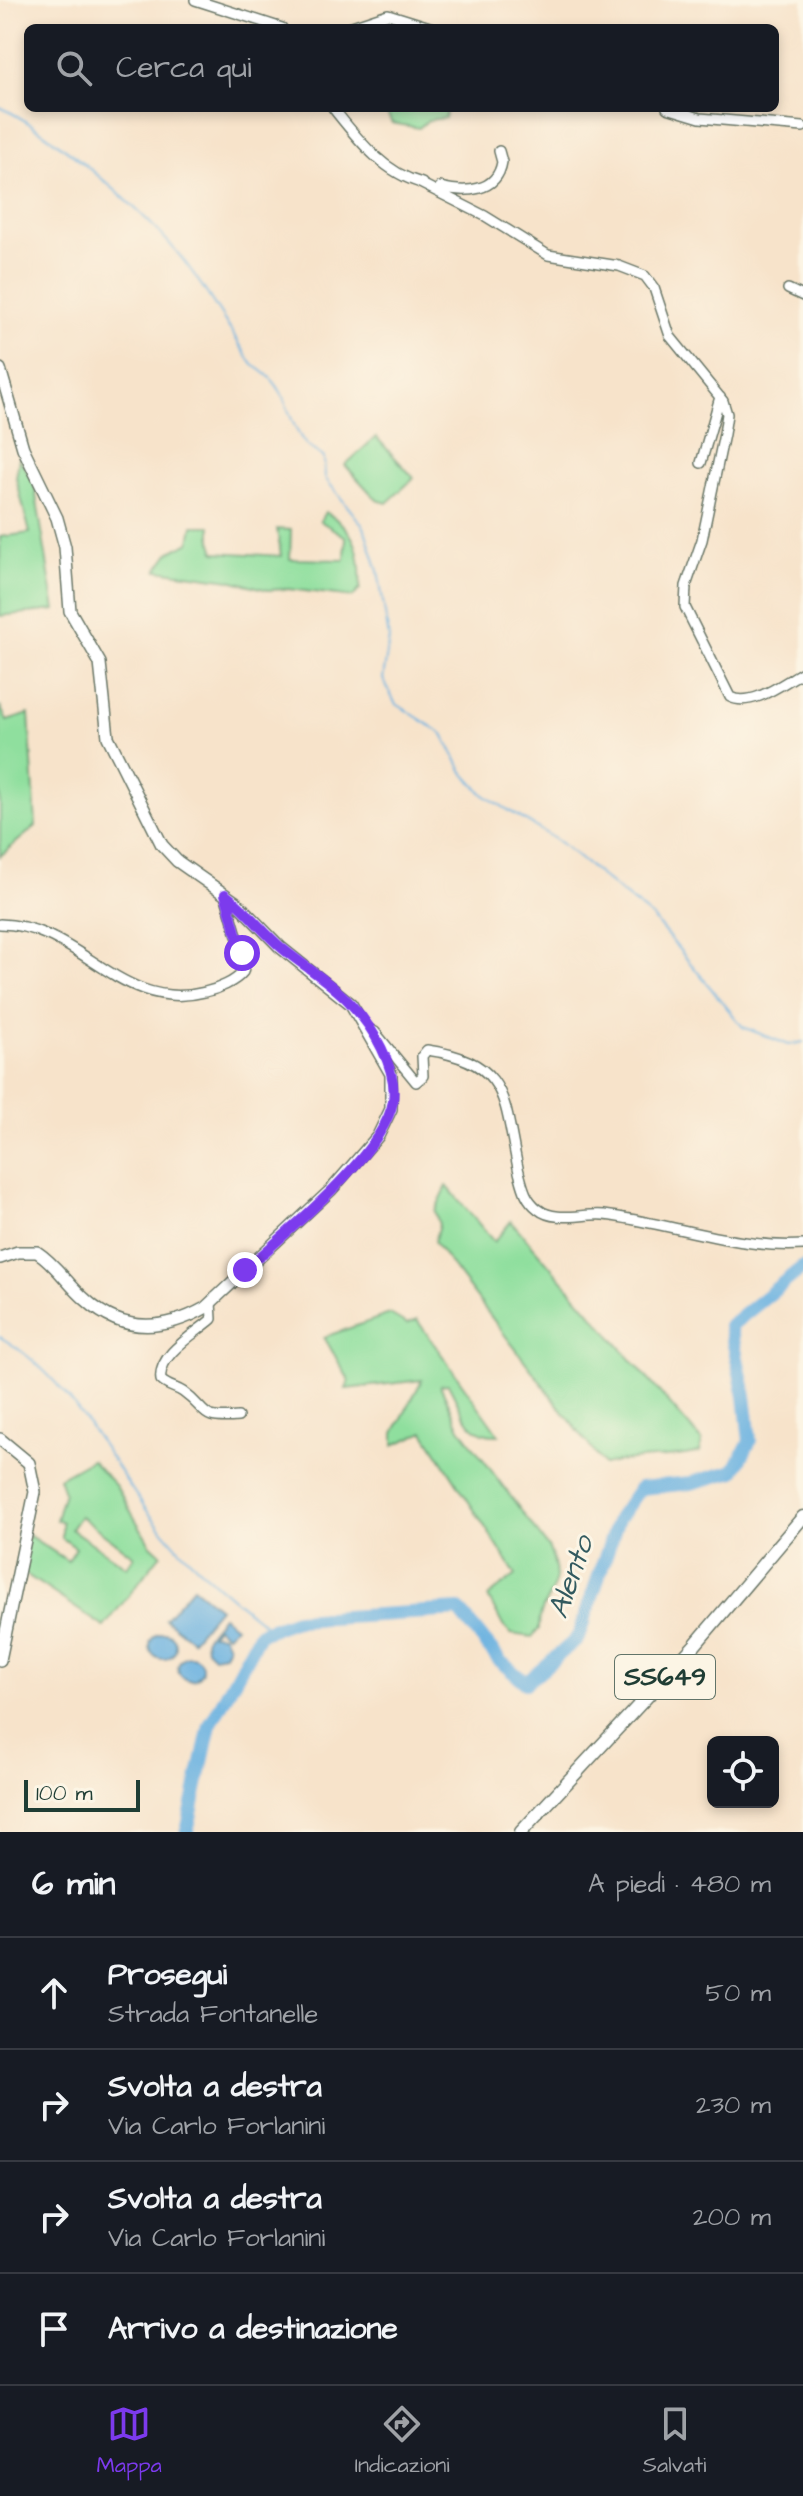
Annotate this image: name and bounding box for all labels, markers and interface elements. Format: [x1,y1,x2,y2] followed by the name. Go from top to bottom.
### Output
[24,24,779,112] search box
[52,46,96,90] icon: search
[116,47,251,89] text: Cerca qui
[224,935,260,971] route start
[227,1252,263,1288] route end
[537,1528,605,1624] water label: Alento
[615,1655,715,1699] road number: SS649
[707,1736,779,1808] map controls
[707,1736,779,1808] button: locate
[24,1776,140,1812] scale bar
[36,1778,93,1809] text: 100 m
[32,1860,116,1908] text: 6 min
[588,1866,771,1902] text: A piedi · 480 m
[108,1954,227,1996] text: Prosegui
[32,1971,76,2015] icon: ahead
[706,1975,771,2011] text: 50 m
[108,1996,318,2032] text: Strada Fontanelle
[108,2066,322,2108] text: Svolta a destra
[32,2083,76,2127] icon: right
[696,2087,771,2123] text: 230 m
[108,2108,325,2144] text: Via Carlo Forlanini
[108,2178,322,2220] text: Svolta a destra
[32,2195,76,2239] icon: right
[693,2199,771,2235] text: 200 m
[108,2220,325,2256] text: Via Carlo Forlanini
[32,2307,76,2351] icon: arrive
[108,2308,398,2350] text: Arrivo a destinazione
[97,2402,162,2481] tab: Mappa
[355,2402,450,2481] tab: Indicazioni
[643,2402,706,2481] tab: Salvati

